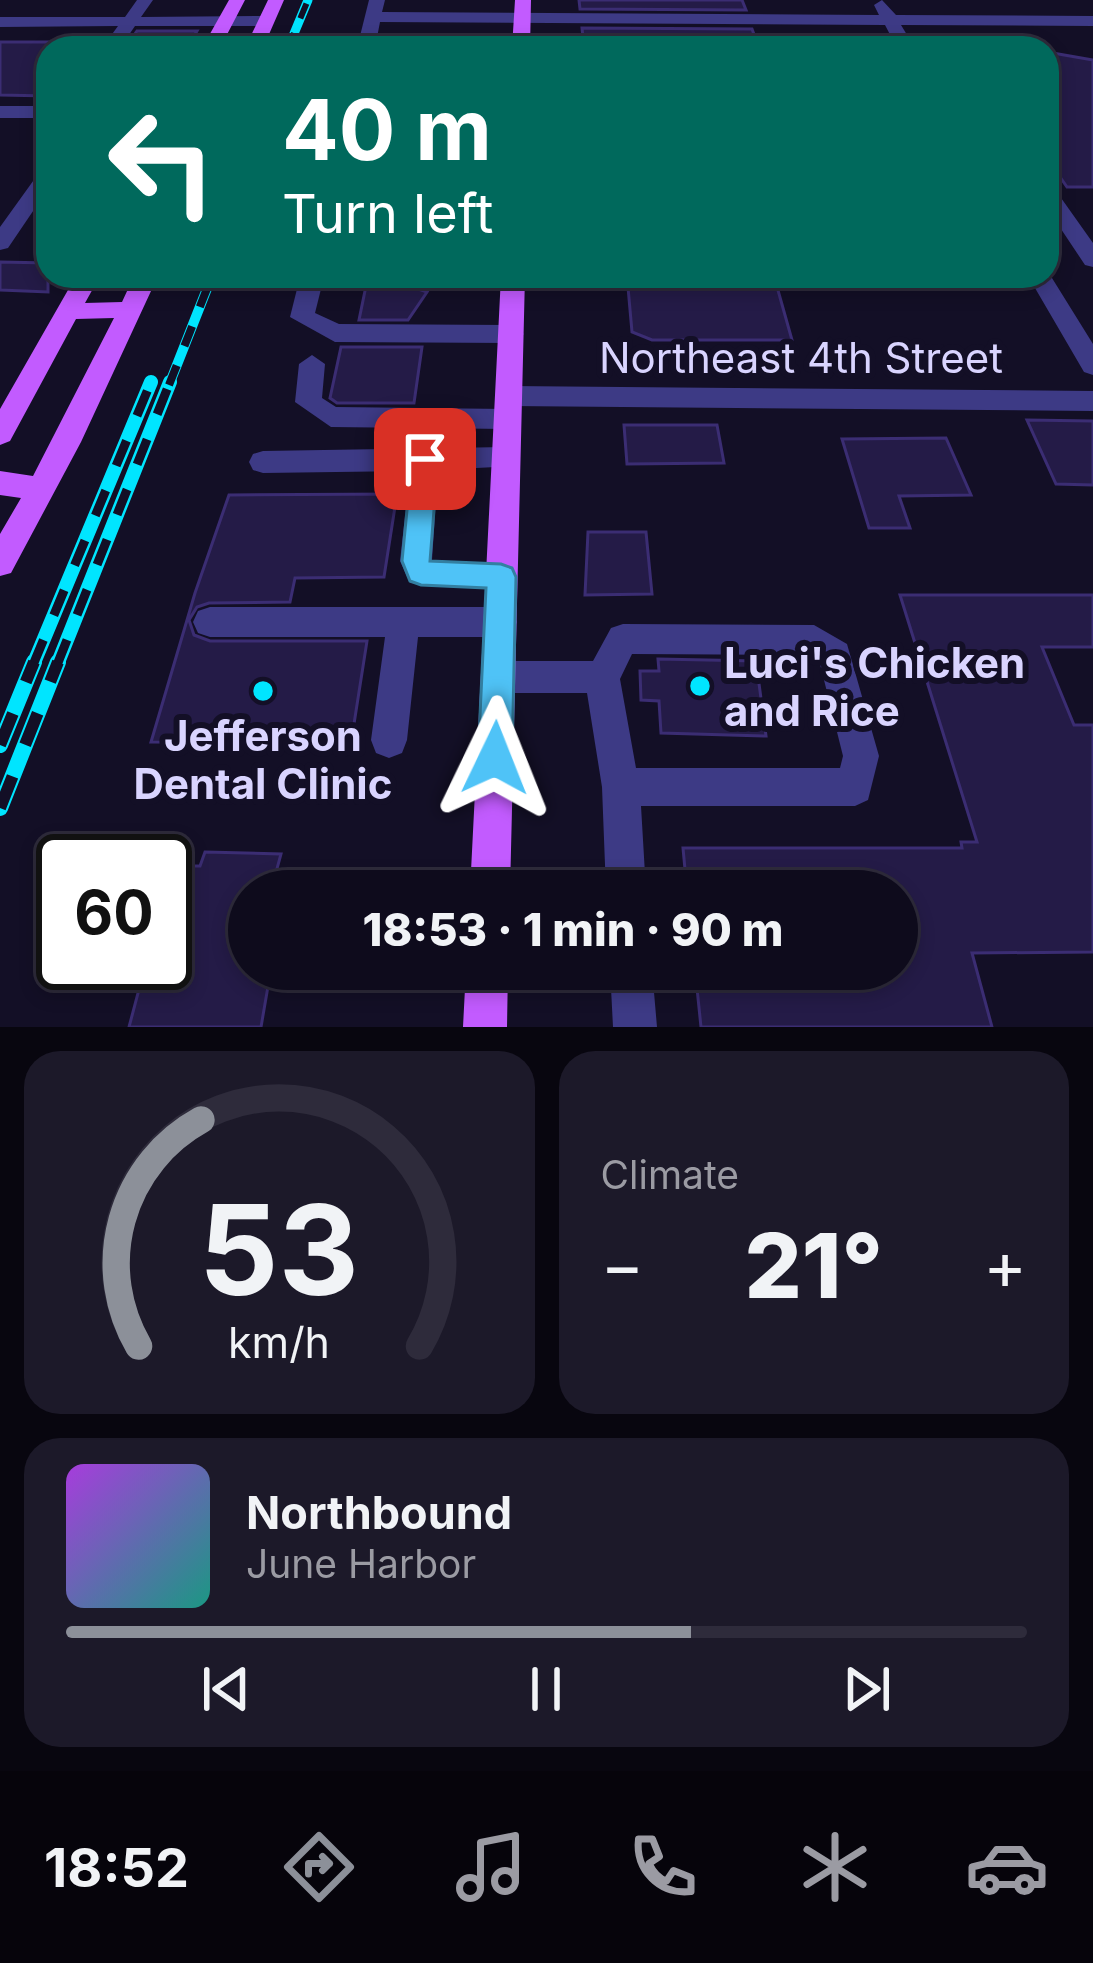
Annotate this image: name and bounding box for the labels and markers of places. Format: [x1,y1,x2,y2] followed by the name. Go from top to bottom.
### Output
[374,408,476,510] pin
[724,637,1025,736] place label: Luci's Chicken and Rice
[687,673,713,699] marker: Luci's Chicken and Rice
[250,678,276,704] marker: Jefferson Dental Clinic
[134,710,392,809] place label: Jefferson Dental Clinic

